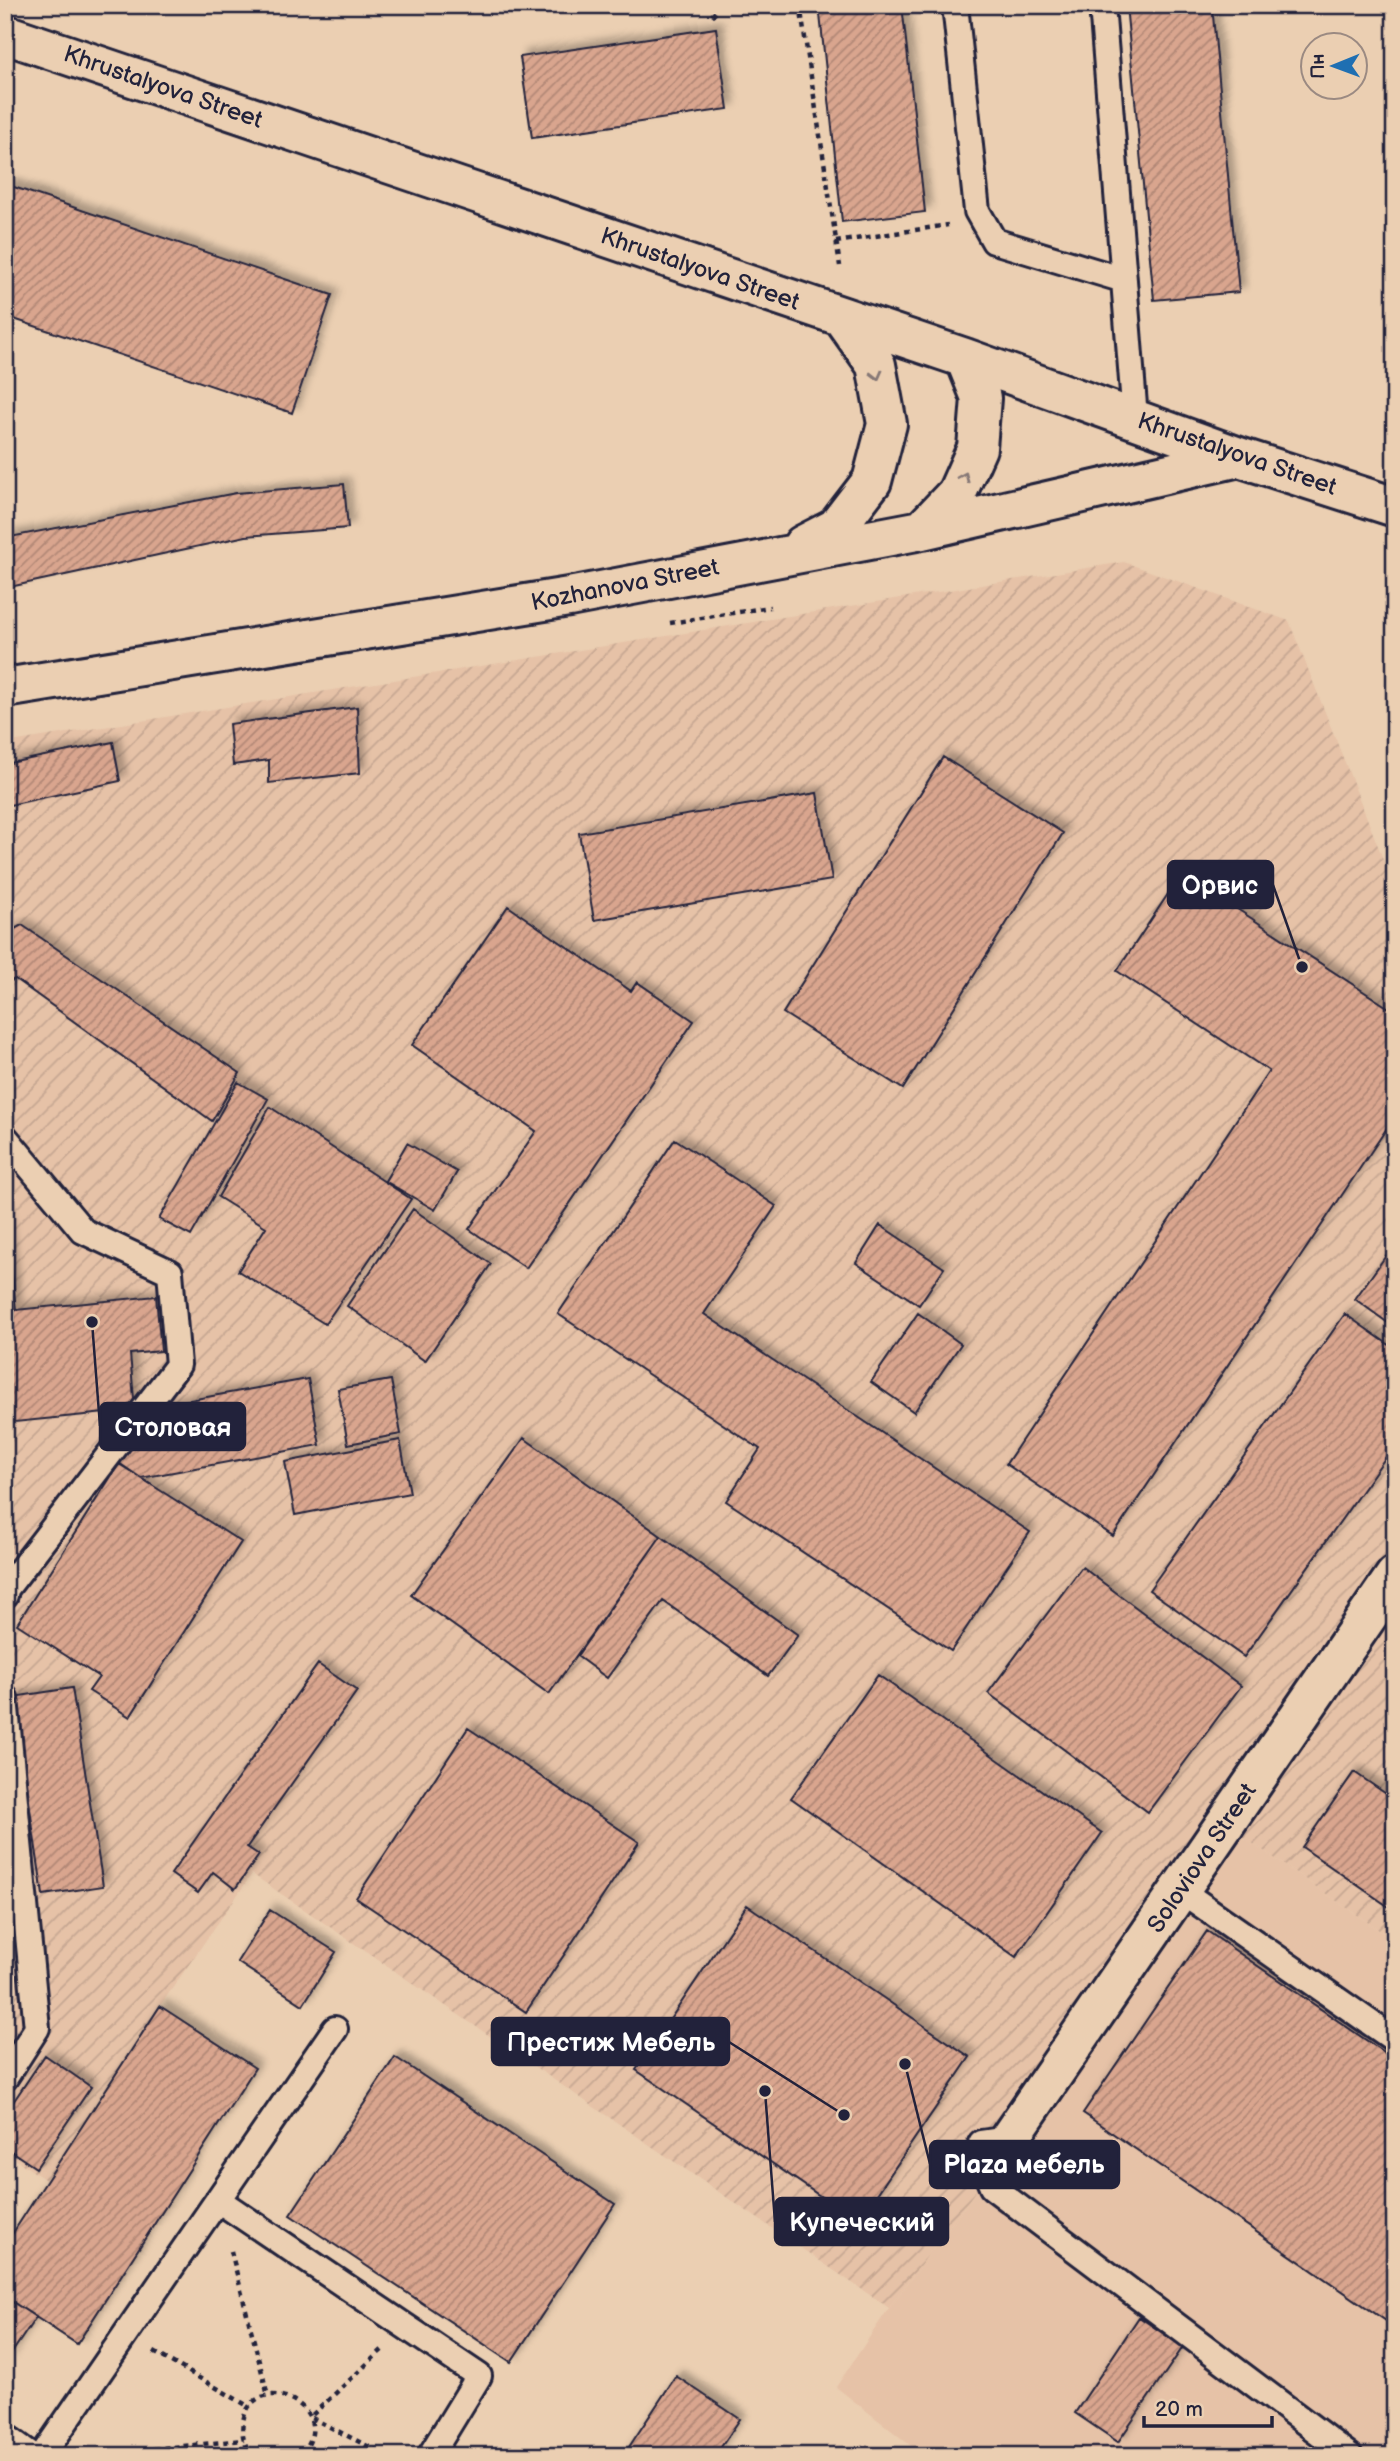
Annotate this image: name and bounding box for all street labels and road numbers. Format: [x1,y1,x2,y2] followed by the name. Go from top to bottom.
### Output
[60,39,267,135] street label: Khrustalyova Street
[597,221,804,317] street label: Khrustalyova Street
[1134,406,1341,502] street label: Khrustalyova Street
[529,552,722,617] street label: Kozhanova Street
[1141,1777,1263,1938] street label: Soloviova Street

